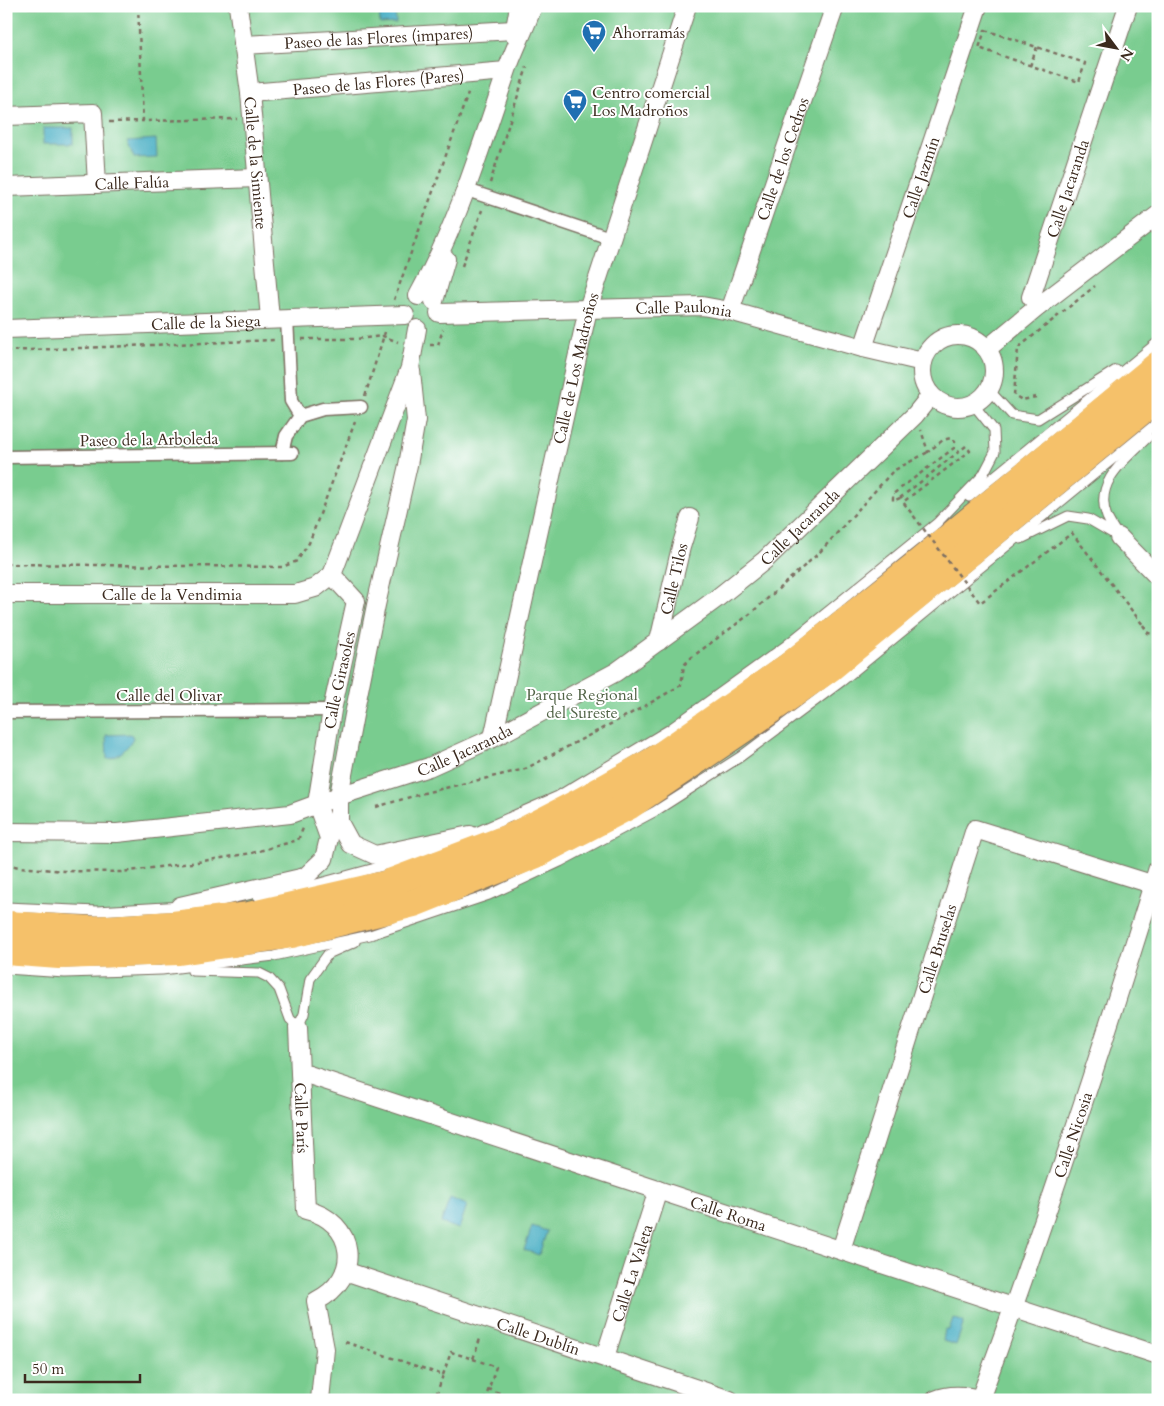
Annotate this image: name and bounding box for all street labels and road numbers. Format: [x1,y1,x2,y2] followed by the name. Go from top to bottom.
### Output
[284,22,474,55] street label: Paseo de las Flores (impares)
[292,65,465,101] street label: Paseo de las Flores (Pares)
[752,94,815,224] street label: Calle de los Cedros
[238,96,272,230] street label: Calle de la Simiente
[897,134,945,222] street label: Calle Jazmín
[1041,136,1095,241] street label: Calle Jacaranda
[94,171,170,196] street label: Calle Falúa
[548,290,605,446] street label: Calle de Los Madroños
[635,296,734,323] street label: Calle Paulonia
[151,310,261,336] street label: Calle de la Siega
[80,428,219,452] street label: Paseo de la Arboleda
[756,484,845,571] street label: Calle Jacaranda
[656,540,694,617] street label: Calle Tilos
[102,584,242,606] street label: Calle de la Vendimia
[319,629,361,731] street label: Calle Girasoles
[116,685,222,707] street label: Calle del Olivar
[414,720,517,782] street label: Calle Jacaranda
[913,901,962,997] street label: Calle Bruselas
[288,1082,314,1154] street label: Calle París
[1049,1089,1098,1181] street label: Calle Nicosia
[687,1191,769,1237] street label: Calle Roma
[607,1222,658,1325] street label: Calle La Valeta
[493,1313,583,1361] street label: Calle Dublín

